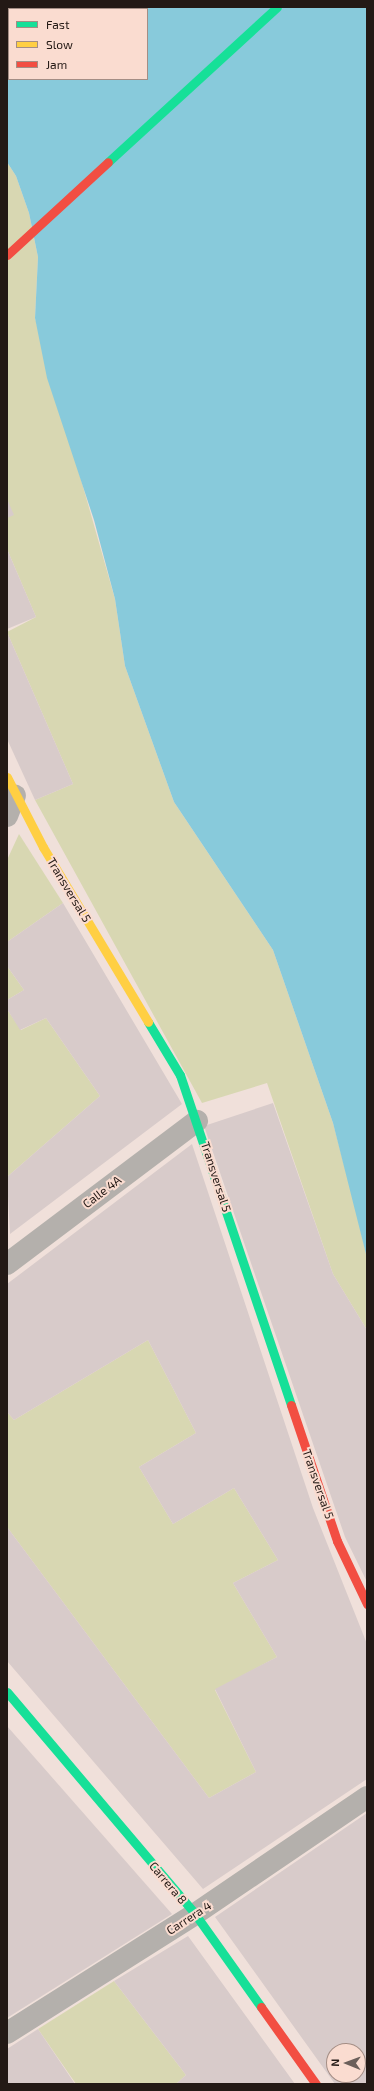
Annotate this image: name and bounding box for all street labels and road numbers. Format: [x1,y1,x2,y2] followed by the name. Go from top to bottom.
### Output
[44,855,94,925] street label: Transversal 5
[198,1140,234,1214] street label: Transversal 5
[80,1173,124,1211] street label: Calle 4A
[299,1447,337,1521] street label: Transversal 5
[146,1859,190,1907] street label: Carrera 8
[164,1898,214,1938] street label: Carrera 4

